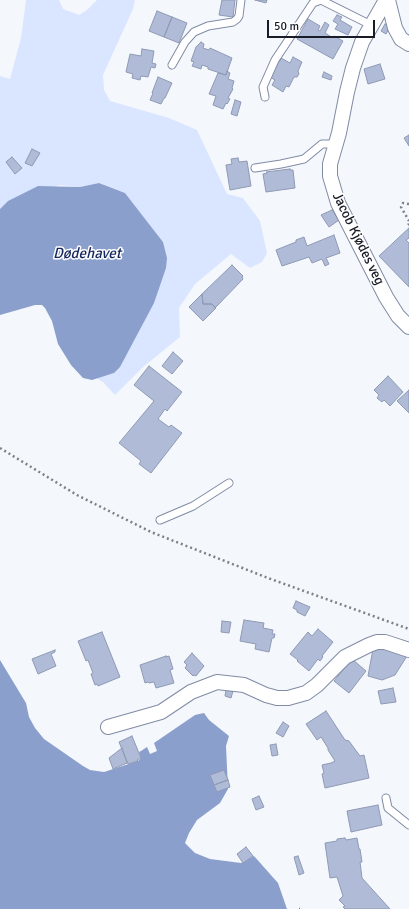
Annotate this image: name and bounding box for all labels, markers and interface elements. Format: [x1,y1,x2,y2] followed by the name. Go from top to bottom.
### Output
[269,12,377,38] scale bar
[274,19,299,34] text: 50 m
[328,190,388,288] street label: Jacob Kjødes veg
[53,245,121,263] water label: Dødehavet

